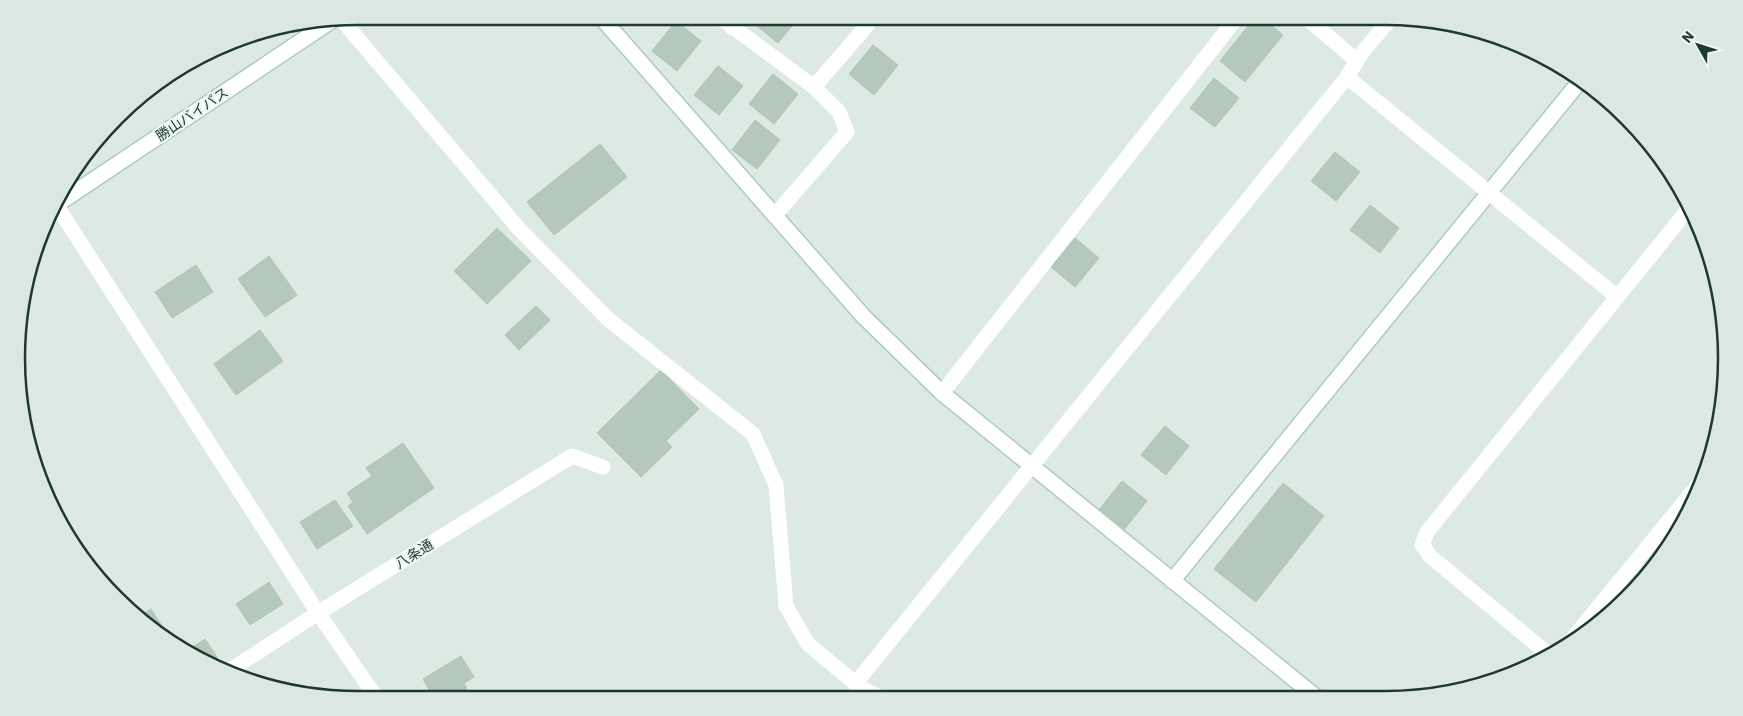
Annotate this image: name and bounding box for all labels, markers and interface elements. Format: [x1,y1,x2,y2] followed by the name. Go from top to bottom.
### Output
[1673,20,1723,70] north arrow
[1678,27,1698,46] text: N
[152,83,232,145] street label: 勝山バイパス
[391,535,437,573] street label: 八条通

